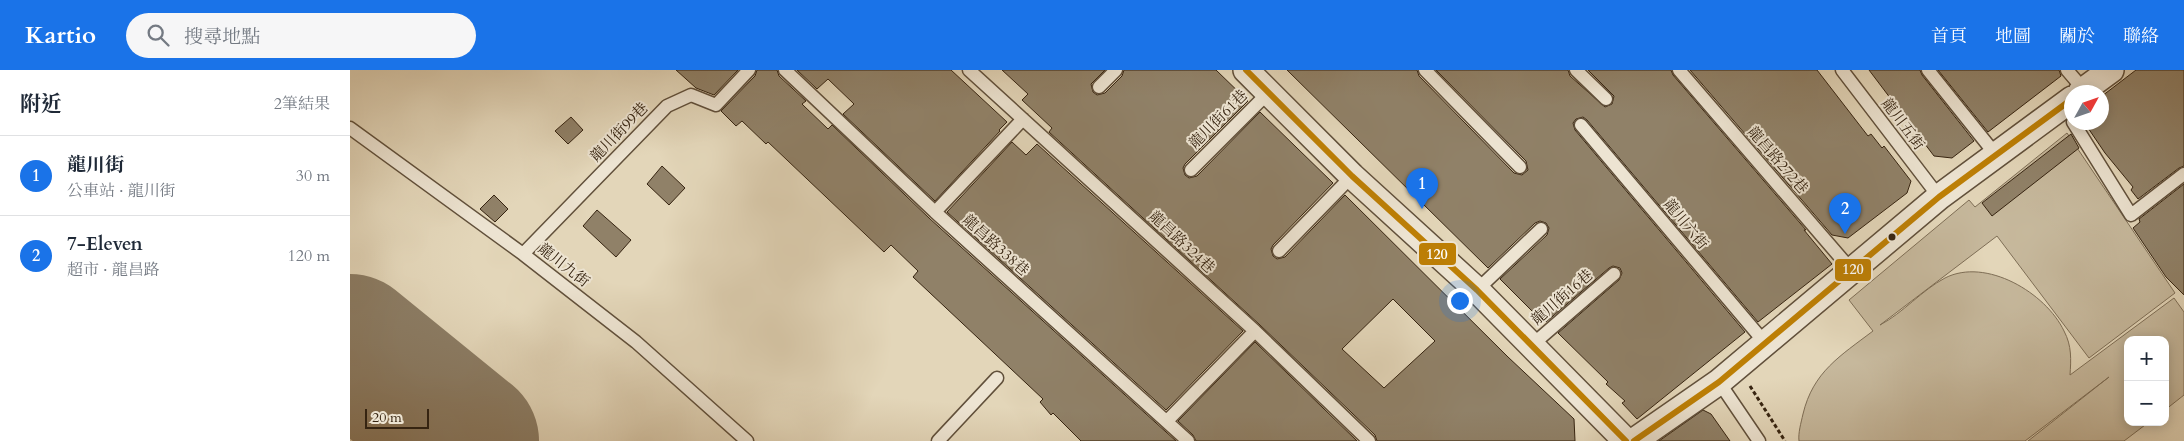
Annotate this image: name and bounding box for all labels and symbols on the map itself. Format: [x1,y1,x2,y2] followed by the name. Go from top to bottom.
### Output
[1184,85,1252,153] street label: 龍川街61巷
[2064,85,2109,130] north arrow
[1877,94,1929,154] street label: 龍川五街
[586,98,652,166] street label: 龍川街99巷
[1743,122,1813,198] street label: 龍昌路272巷
[1406,168,1438,209] pin: 1
[1829,193,1861,234] pin: 2
[1659,195,1713,253] street label: 龍川六街
[1145,206,1219,278] street label: 龍昌路324巷
[958,210,1034,280] street label: 龍昌路338巷
[1887,232,1897,242] unlabelled marker
[534,239,594,291] street label: 龍川九街
[1418,242,1457,266] line badge: 120
[1426,245,1448,264] text: 120
[1834,258,1872,282] line badge: 120
[1842,260,1864,279] text: 120
[1527,265,1597,329] street label: 龍川街16巷
[1447,288,1473,314] your location
[365,406,429,429] scale bar

